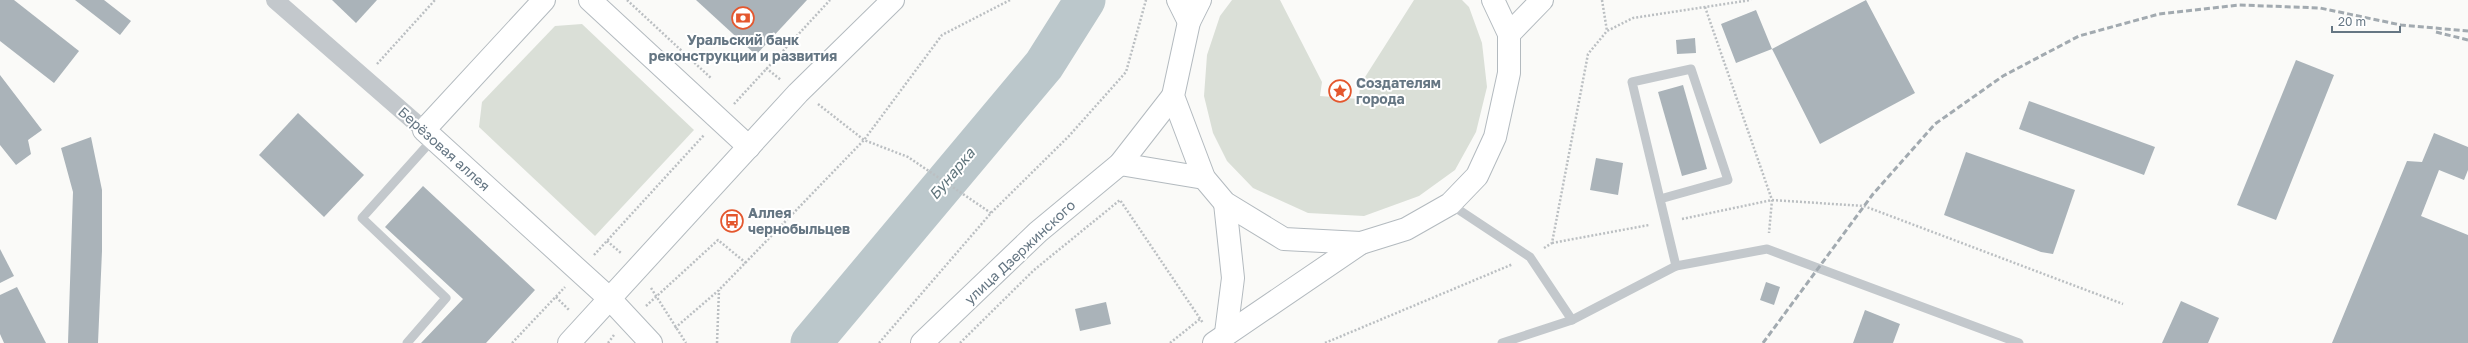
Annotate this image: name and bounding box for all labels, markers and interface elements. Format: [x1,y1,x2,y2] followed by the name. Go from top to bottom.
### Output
[730,5,756,31] bank icon: Уральский банк реконструкции и развития
[2332,8,2400,34] scale bar
[2338,14,2366,29] text: 20 m
[649,31,837,64] place label: Уральский банк реконструкции и развития
[1356,74,1441,107] place label: Создателям города
[1327,78,1353,104] place icon: Создателям города
[395,103,494,194] street label: Берёзовая аллея
[924,144,979,203] water label: Бунарка
[961,196,1079,307] street label: улица Дзержинского
[748,204,850,237] place label: Аллея чернобыльцев
[719,208,745,234] bus stop icon: Аллея чернобыльцев

